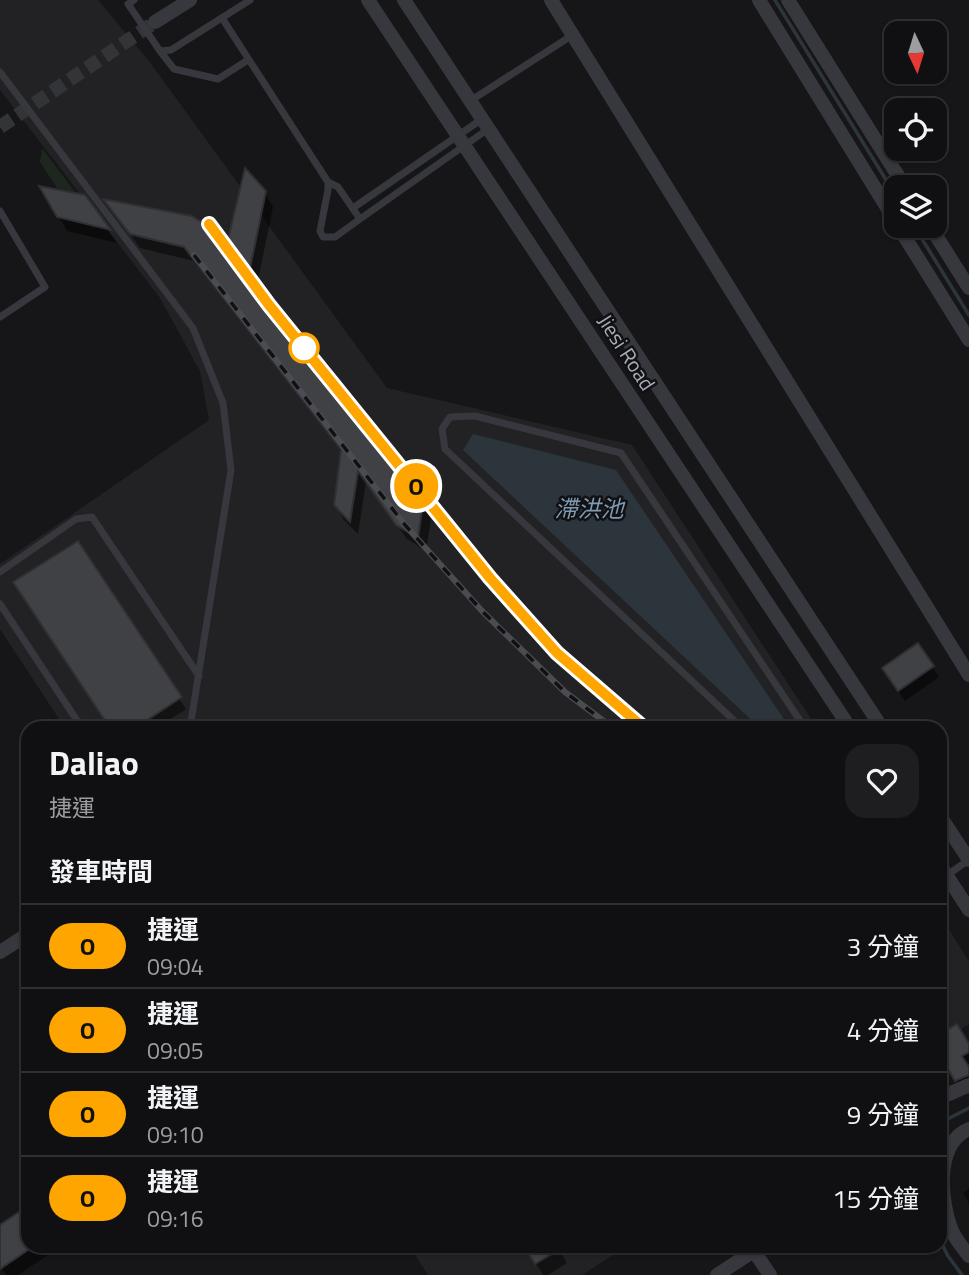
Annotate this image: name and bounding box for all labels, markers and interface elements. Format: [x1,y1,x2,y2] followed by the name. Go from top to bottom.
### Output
[884,21,947,84] north arrow
[884,21,947,238] map controls
[884,98,947,161] button: locate
[884,175,947,238] button: layers
[590,307,664,397] street label: Jiesi Road
[289,333,319,363] unlabelled marker
[393,463,439,509] line badge: O
[408,468,424,504] text: O
[555,491,626,526] water label: 滯洪池
[49,738,139,788] text: Daliao
[845,744,919,818] button: heart
[49,790,95,825] text: 捷運
[49,852,153,891] text: 發車時間
[147,910,199,949] text: 捷運
[847,927,919,966] text: 3 分鐘
[80,928,95,964] text: O
[147,949,204,984] text: 09:04
[147,994,199,1033] text: 捷運
[847,1011,919,1050] text: 4 分鐘
[80,1012,95,1048] text: O
[147,1033,204,1068] text: 09:05
[147,1078,199,1117] text: 捷運
[847,1095,919,1134] text: 9 分鐘
[80,1096,95,1132] text: O
[147,1117,204,1152] text: 09:10
[147,1162,199,1201] text: 捷運
[832,1179,919,1218] text: 15 分鐘
[80,1180,95,1216] text: O
[147,1201,204,1236] text: 09:16

